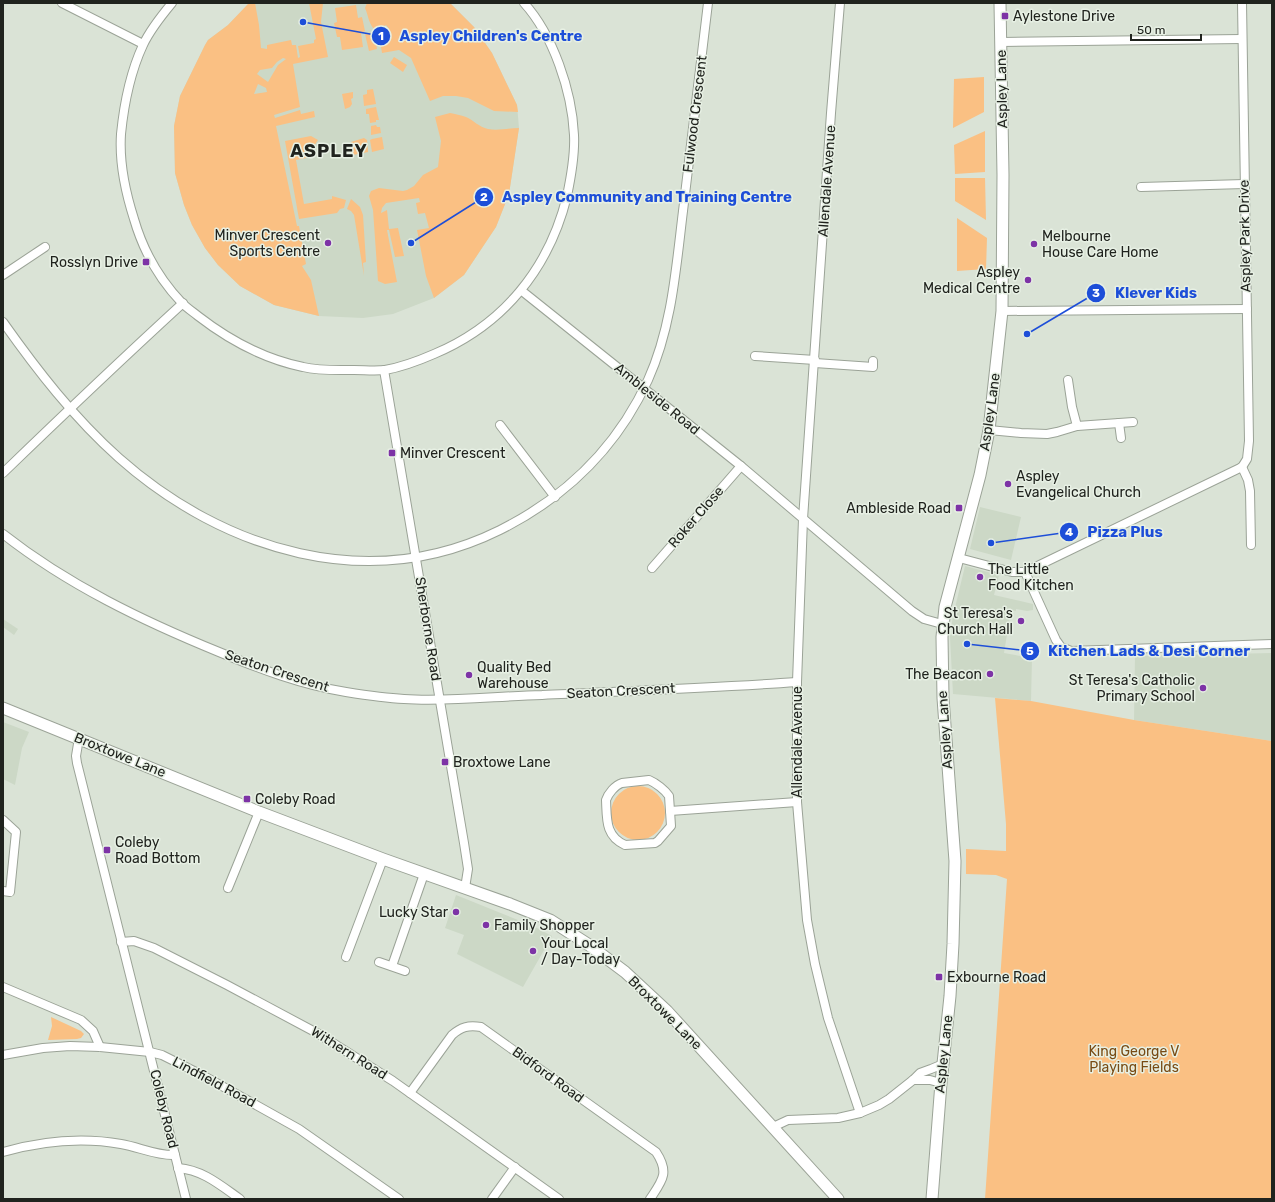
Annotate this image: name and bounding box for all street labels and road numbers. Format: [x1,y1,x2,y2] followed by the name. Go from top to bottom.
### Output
[993,49,1011,128] street label: Aspley Lane
[679,54,711,173] street label: Fulwood Crescent
[815,124,839,237] street label: Allendale Avenue
[1236,179,1254,293] street label: Aspley Park Drive
[611,359,703,439] street label: Ambleside Road
[976,372,1004,452] street label: Aspley Lane
[665,483,727,551] street label: Roker Close
[411,576,445,682] street label: Sherborne Road
[223,646,332,696] street label: Seaton Crescent
[566,680,676,702] street label: Seaton Crescent
[789,686,806,798] street label: Allendale Avenue
[934,690,956,770] street label: Aspley Lane
[72,729,169,781] street label: Broxtowe Lane
[625,973,706,1054] street label: Broxtowe Lane
[931,1014,957,1094] street label: Aspley Lane
[308,1023,390,1083] street label: Withern Road
[509,1043,587,1107] street label: Bidford Road
[169,1053,259,1111] street label: Lindfield Road
[146,1068,182,1150] street label: Coleby Road

